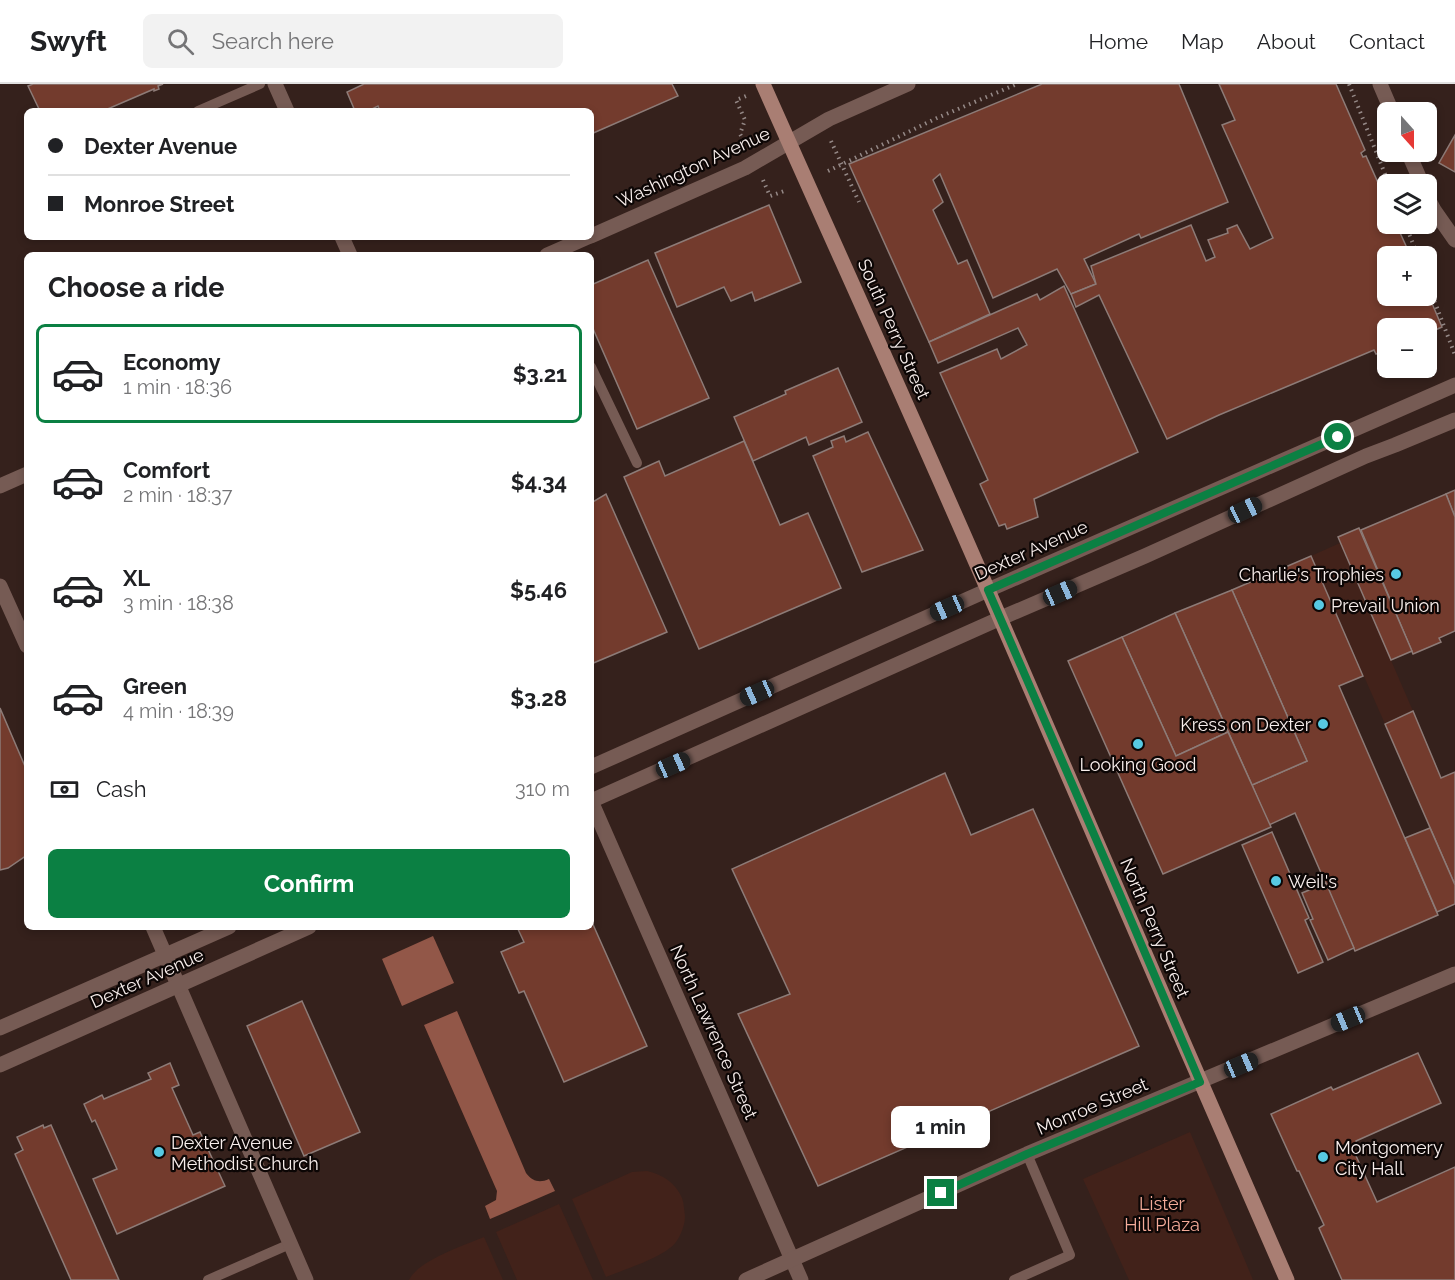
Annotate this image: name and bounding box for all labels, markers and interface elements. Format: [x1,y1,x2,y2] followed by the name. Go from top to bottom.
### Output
[143,14,563,68] search box
[30,25,107,58] text: Swyft
[164,25,197,58] icon: search
[212,28,334,54] text: Search here
[1089,29,1148,54] text: Home
[1181,29,1224,54] text: Map
[1257,29,1316,54] text: About
[1349,29,1425,54] text: Contact
[1377,102,1437,162] north arrow
[1377,102,1437,378] map controls
[613,122,773,212] street label: Washington Avenue
[84,133,237,159] text: Dexter Avenue
[1377,174,1437,234] button: layers
[84,191,234,217] text: Monroe Street
[1377,246,1437,306] button: +
[854,256,934,402] street label: South Perry Street
[48,272,224,303] text: Choose a ride
[1377,318,1437,378] button: −
[51,347,105,401] icon: car
[123,349,221,375] text: Economy
[513,361,567,387] text: $3.21
[123,375,232,399] text: 1 min · 18:36
[1324,423,1351,450] route start
[51,455,105,509] icon: car
[123,457,210,483] text: Comfort
[511,469,567,495] text: $4.34
[123,483,232,507] text: 2 min · 18:37
[1225,494,1265,526] car
[971,515,1091,584] street label: Dexter Avenue
[51,563,105,617] icon: car
[1239,564,1384,585] place label: Charlie's Trophies
[123,565,150,591] text: XL
[1389,567,1403,581] marker: Charlie's Trophies
[510,577,567,603] text: $5.46
[1040,577,1080,609] car
[123,591,234,615] text: 3 min · 18:38
[927,592,967,624] car
[1331,595,1440,616] place label: Prevail Union
[1312,598,1326,612] marker: Prevail Union
[51,671,105,725] icon: car
[123,673,187,699] text: Green
[737,677,777,709] car
[510,685,567,711] text: $3.28
[123,699,234,723] text: 4 min · 18:39
[1180,714,1312,735] place label: Kress on Dexter
[1316,717,1330,731] marker: Kress on Dexter
[1131,737,1145,751] marker: Looking Good
[653,749,693,781] car
[1080,754,1196,775] place label: Looking Good
[48,773,81,806] icon: cash
[96,776,147,802] text: Cash
[515,777,570,801] text: 310 m
[48,849,570,918] button: Confirm
[1116,855,1194,1001] street label: North Perry Street
[1288,871,1337,892] place label: Weil's
[1269,874,1283,888] marker: Weil's
[666,942,762,1122] street label: North Lawrence Street
[87,943,207,1012] street label: Dexter Avenue
[1328,1004,1368,1034] car
[1221,1050,1261,1080] car
[1033,1073,1151,1139] street label: Monroe Street
[892,1106,990,1148] callout: 1 min
[915,1115,966,1139] text: 1 min
[171,1132,319,1174] place label: Dexter Avenue Methodist Church
[1335,1137,1443,1179] place label: Montgomery City Hall
[152,1145,166,1159] marker: Dexter Avenue Methodist Church
[1316,1150,1330,1164] marker: Montgomery City Hall
[927,1179,954,1206] route end
[1124,1193,1200,1235] park label: Lister Hill Plaza

